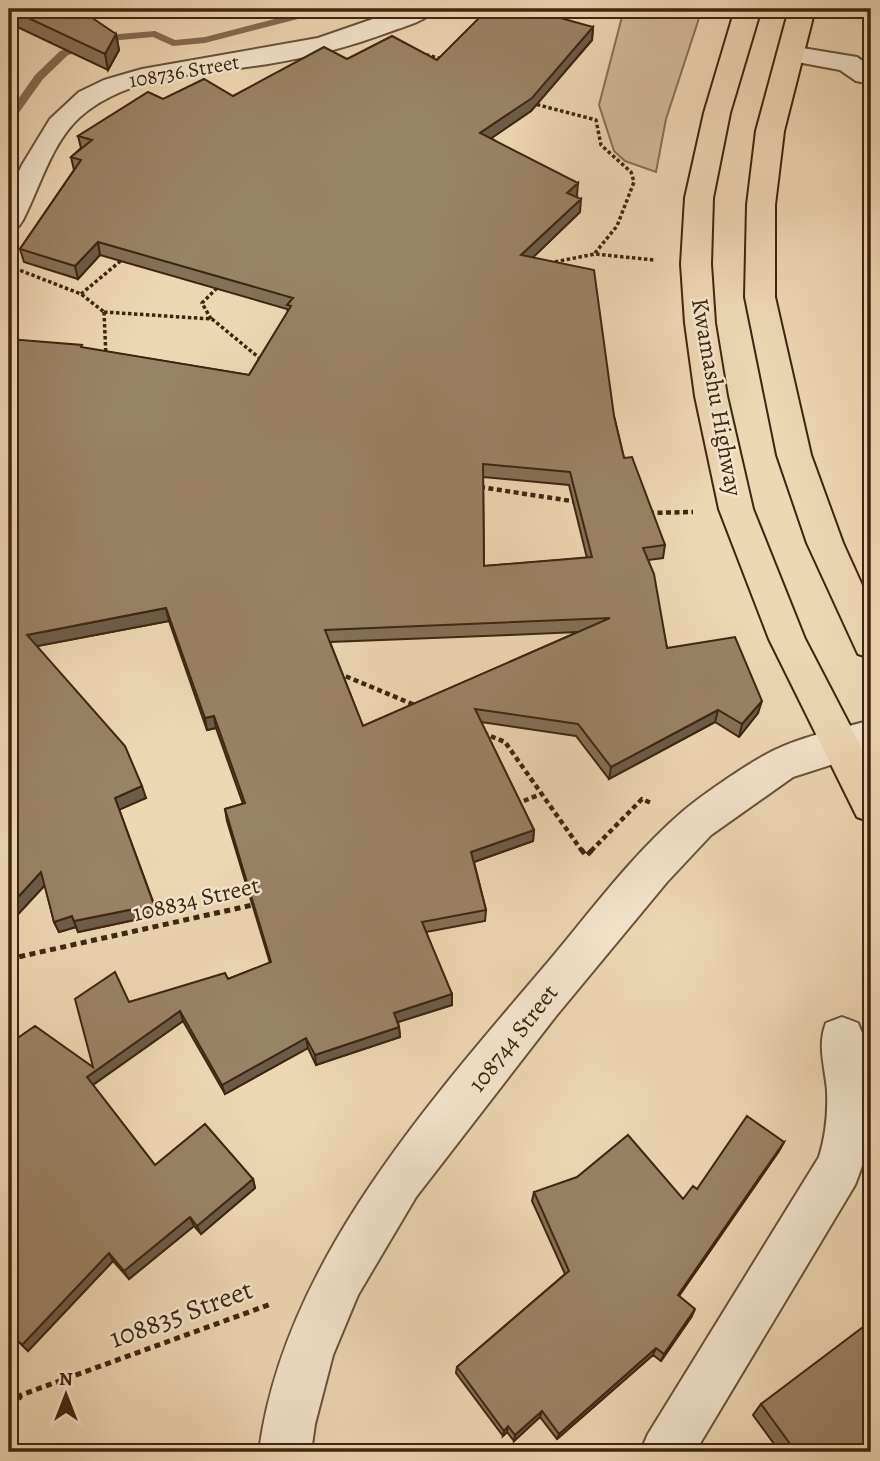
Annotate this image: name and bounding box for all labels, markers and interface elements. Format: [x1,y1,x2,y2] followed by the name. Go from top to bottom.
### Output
[127,48,241,94] street label: 108736 Street
[684,296,750,499] street label: Kwamashu Highway
[130,869,262,929] street label: 108834 Street
[461,978,565,1098] street label: 108744 Street
[104,1271,258,1357] street label: 108835 Street
[32,1360,102,1430] north arrow
[59,1366,73,1392] text: N

